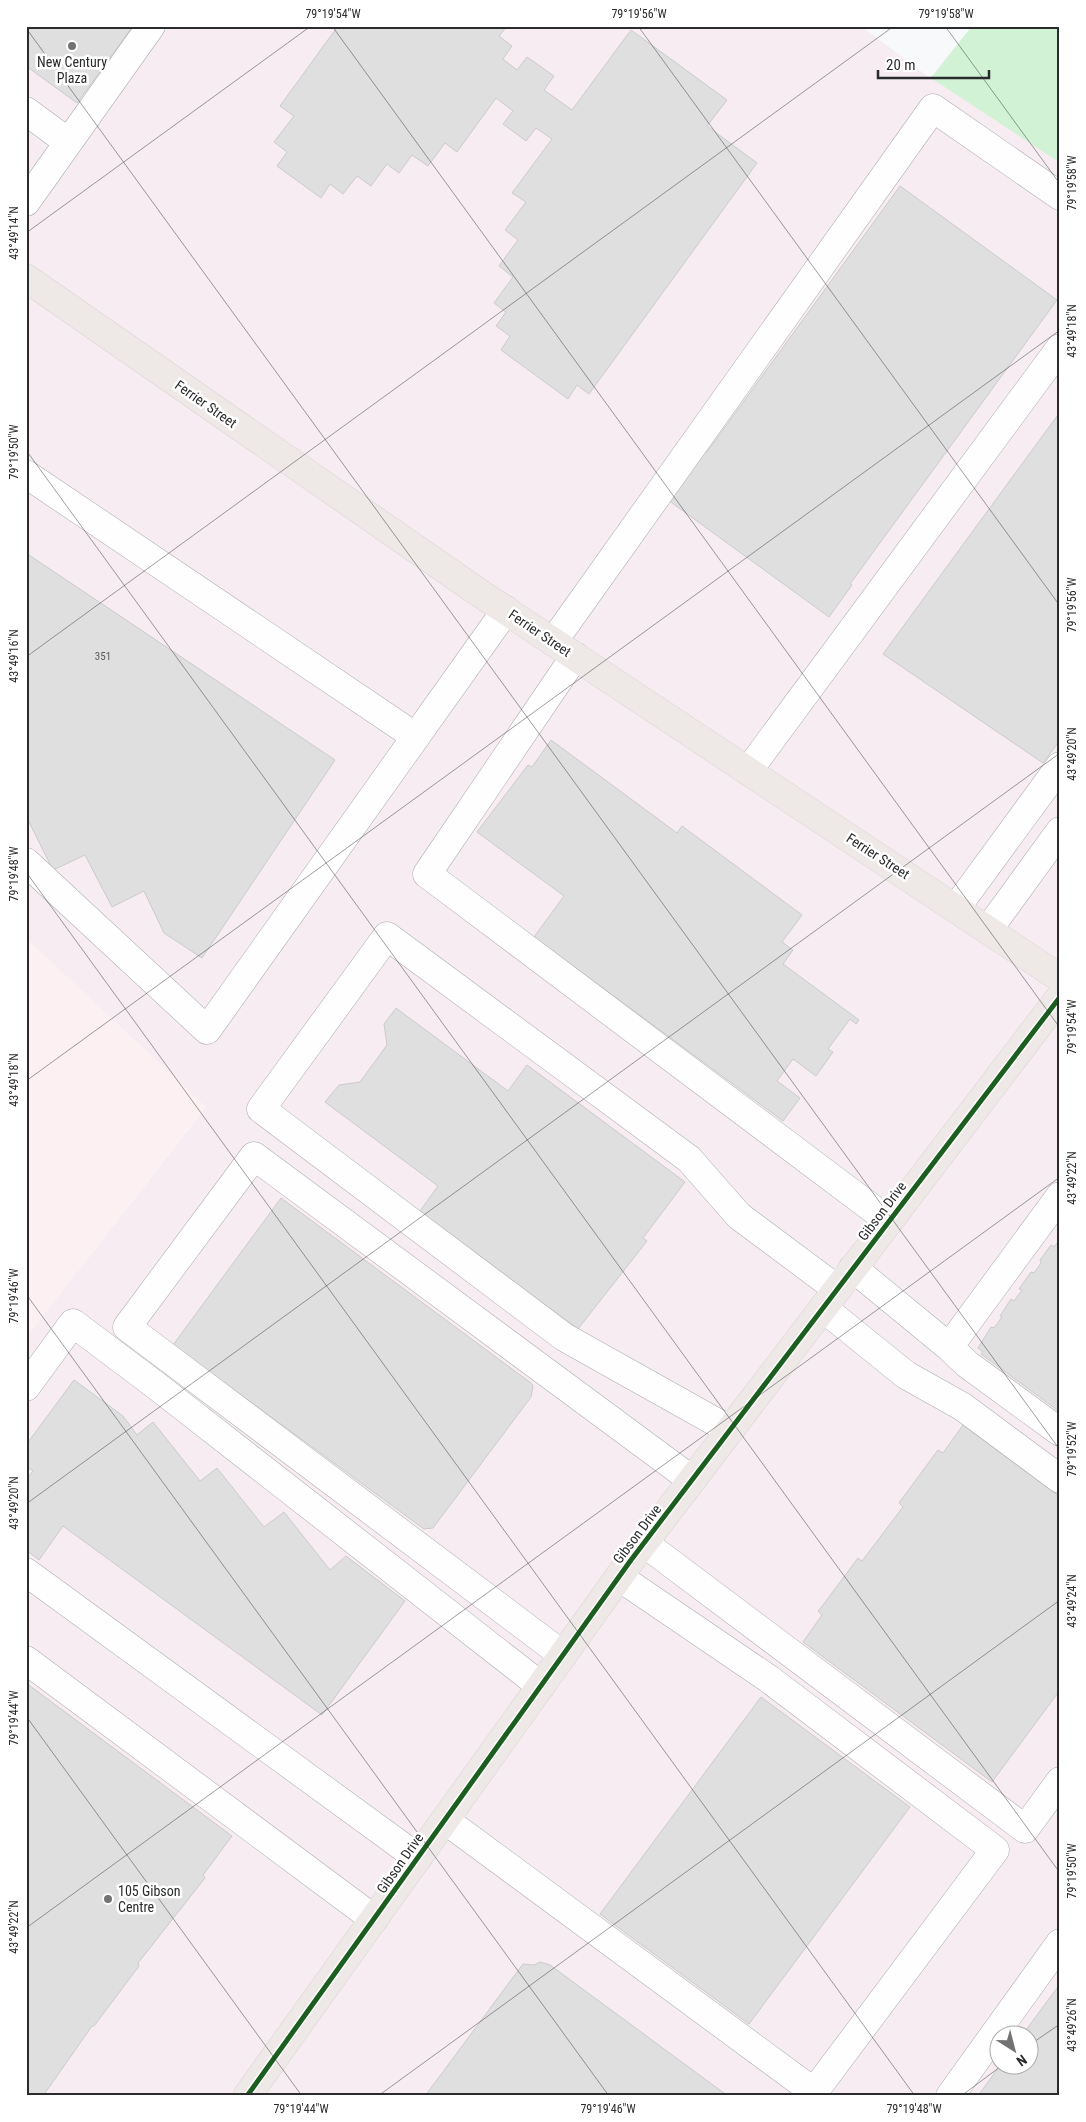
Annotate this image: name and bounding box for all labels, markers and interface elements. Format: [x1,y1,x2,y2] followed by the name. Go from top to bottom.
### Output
[305,7,361,21] text: 79°19'54"W
[611,7,667,21] text: 79°19'56"W
[918,7,974,21] text: 79°19'58"W
[66,40,78,52] marker: New Century Plaza
[878,48,990,80] scale bar
[37,54,107,86] place label: New Century Plaza
[886,56,916,74] text: 20 m
[1065,155,1079,211] text: 79°19'58"W
[7,206,21,260] text: 43°49'14"N
[1065,304,1079,358] text: 43°49'18"N
[172,377,240,431] street label: Ferrier Street
[7,424,21,480] text: 79°19'50"W
[1065,577,1079,633] text: 79°19'56"W
[506,606,574,660] street label: Ferrier Street
[7,629,21,683] text: 43°49'16"N
[95,650,111,663] house number: 351
[1065,727,1079,781] text: 43°49'20"N
[844,830,912,882] street label: Ferrier Street
[7,846,21,902] text: 79°19'48"W
[1065,999,1079,1055] text: 79°19'54"W
[7,1053,21,1107] text: 43°49'18"N
[1065,1151,1079,1205] text: 43°49'22"N
[855,1178,910,1244] street label: Gibson Drive
[7,1268,21,1324] text: 79°19'46"W
[1065,1421,1079,1477] text: 79°19'52"W
[7,1476,21,1530] text: 43°49'20"N
[610,1501,665,1567] street label: Gibson Drive
[1065,1574,1079,1628] text: 43°49'24"N
[7,1690,21,1746] text: 79°19'44"W
[373,1829,427,1896] street label: Gibson Drive
[1065,1843,1079,1899] text: 79°19'50"W
[118,1883,181,1915] place label: 105 Gibson Centre
[102,1893,114,1905] marker: 105 Gibson Centre
[7,1900,21,1954] text: 43°49'22"N
[1065,1998,1079,2052] text: 43°49'26"N
[988,2024,1038,2074] north arrow
[1013,2052,1030,2070] text: N
[273,2102,329,2116] text: 79°19'44"W
[580,2102,636,2116] text: 79°19'46"W
[886,2102,942,2116] text: 79°19'48"W

